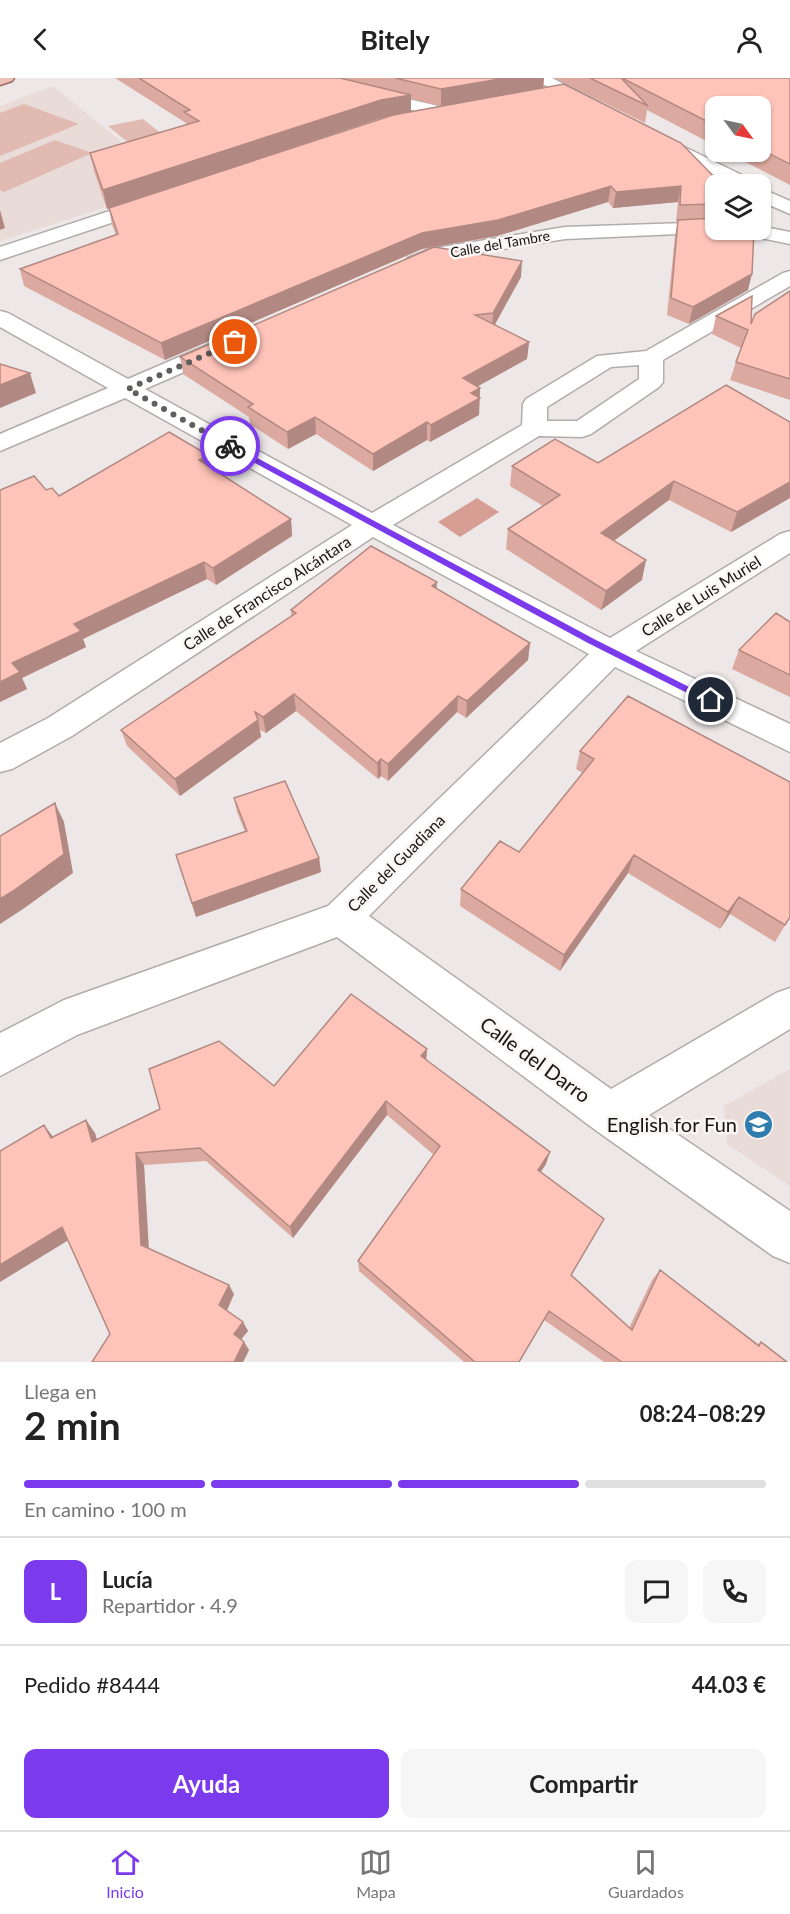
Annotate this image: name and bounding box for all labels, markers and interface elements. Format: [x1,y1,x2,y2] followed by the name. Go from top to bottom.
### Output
[24,23,57,56] icon: back
[360,23,430,56] text: Bitely
[733,23,766,56] icon: person
[705,96,771,162] north arrow
[705,96,771,240] map controls
[705,174,771,240] button: layers
[449,226,551,261] street label: Calle del Tambre
[209,316,260,367] pin
[218,325,251,358] icon: bag
[200,416,260,476] courier
[214,430,247,463] icon: bike
[179,531,354,654] street label: Calle de Francisco Alcántara
[637,551,764,640] street label: Calle de Luis Muriel
[685,674,736,725] pin
[694,683,727,716] icon: home
[343,810,448,915] street label: Calle del Guadiana
[476,1011,595,1107] street label: Calle del Darro
[742,1109,774,1141] school or university icon: English for Fun
[607,1112,737,1136] place label: English for Fun
[24,1379,97,1403] text: Llega en
[640,1400,766,1427] text: 08:24–08:29
[24,1402,121,1448] text: 2 min
[24,1497,187,1521] text: En camino · 100 m
[625,1560,688,1623] button: chat
[703,1560,766,1623] button: phone
[102,1566,153,1593] text: Lucía
[50,1578,61,1605] text: L
[102,1593,238,1617] text: Repartidor · 4.9
[24,1671,160,1698] text: Pedido #8444
[692,1671,766,1698] text: 44.03 €
[24,1749,389,1818] button: Ayuda
[401,1749,766,1818] button: Compartir
[106,1846,144,1901] tab: Inicio
[356,1846,396,1901] tab: Mapa
[608,1846,684,1901] tab: Guardados

